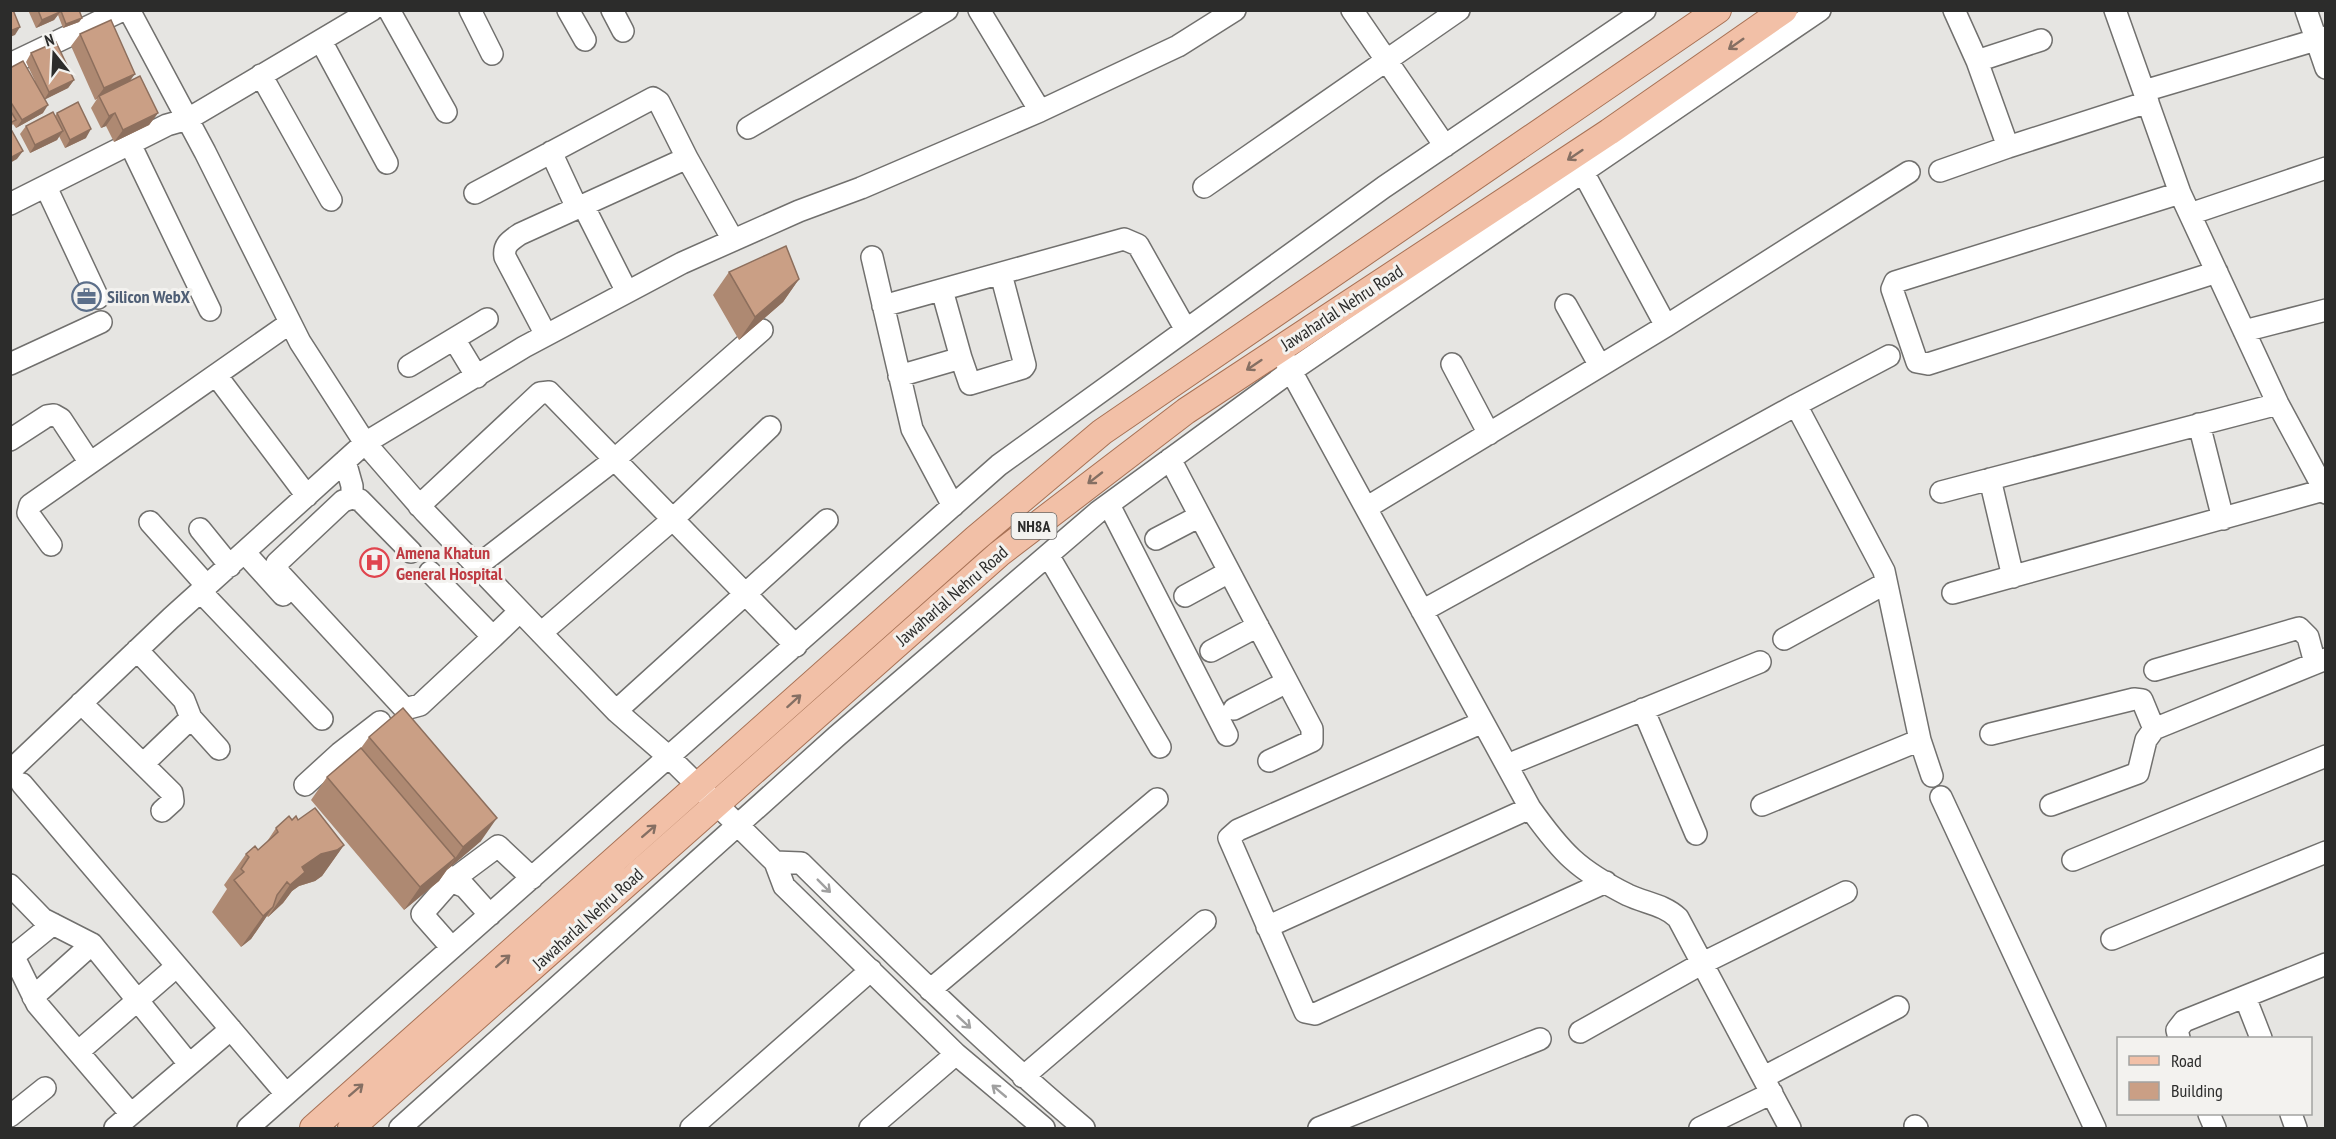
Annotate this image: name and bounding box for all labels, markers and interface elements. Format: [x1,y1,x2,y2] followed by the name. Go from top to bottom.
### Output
[24,24,84,84] north arrow
[42,29,57,51] text: N
[1728,38,1744,50] one-way arrow
[1567,149,1584,161] one-way arrow
[1275,260,1407,356] street label: Jawaharlal Nehru Road
[70,281,102,313] office icon: Silicon WebX
[107,285,191,308] place label: Silicon WebX
[1246,360,1263,372] one-way arrow
[1087,472,1103,485] one-way arrow
[1012,513,1056,539] road number: NH8A
[395,541,503,585] place label: Amena Khatun General Hospital
[890,541,1012,651] street label: Jawaharlal Nehru Road
[359,547,391,579] hospital icon: Amena Khatun General Hospital
[786,694,801,708] one-way arrow
[641,824,656,838] one-way arrow
[527,863,648,975] street label: Jawaharlal Nehru Road
[817,879,832,893] one-way arrow
[494,954,510,968] one-way arrow
[957,1015,972,1029] one-way arrow
[2117,1037,2312,1115] legend
[2171,1049,2202,1072] text: Road
[2171,1079,2223,1102] text: Building
[349,1083,364,1097] one-way arrow
[991,1084,1007,1097] one-way arrow

